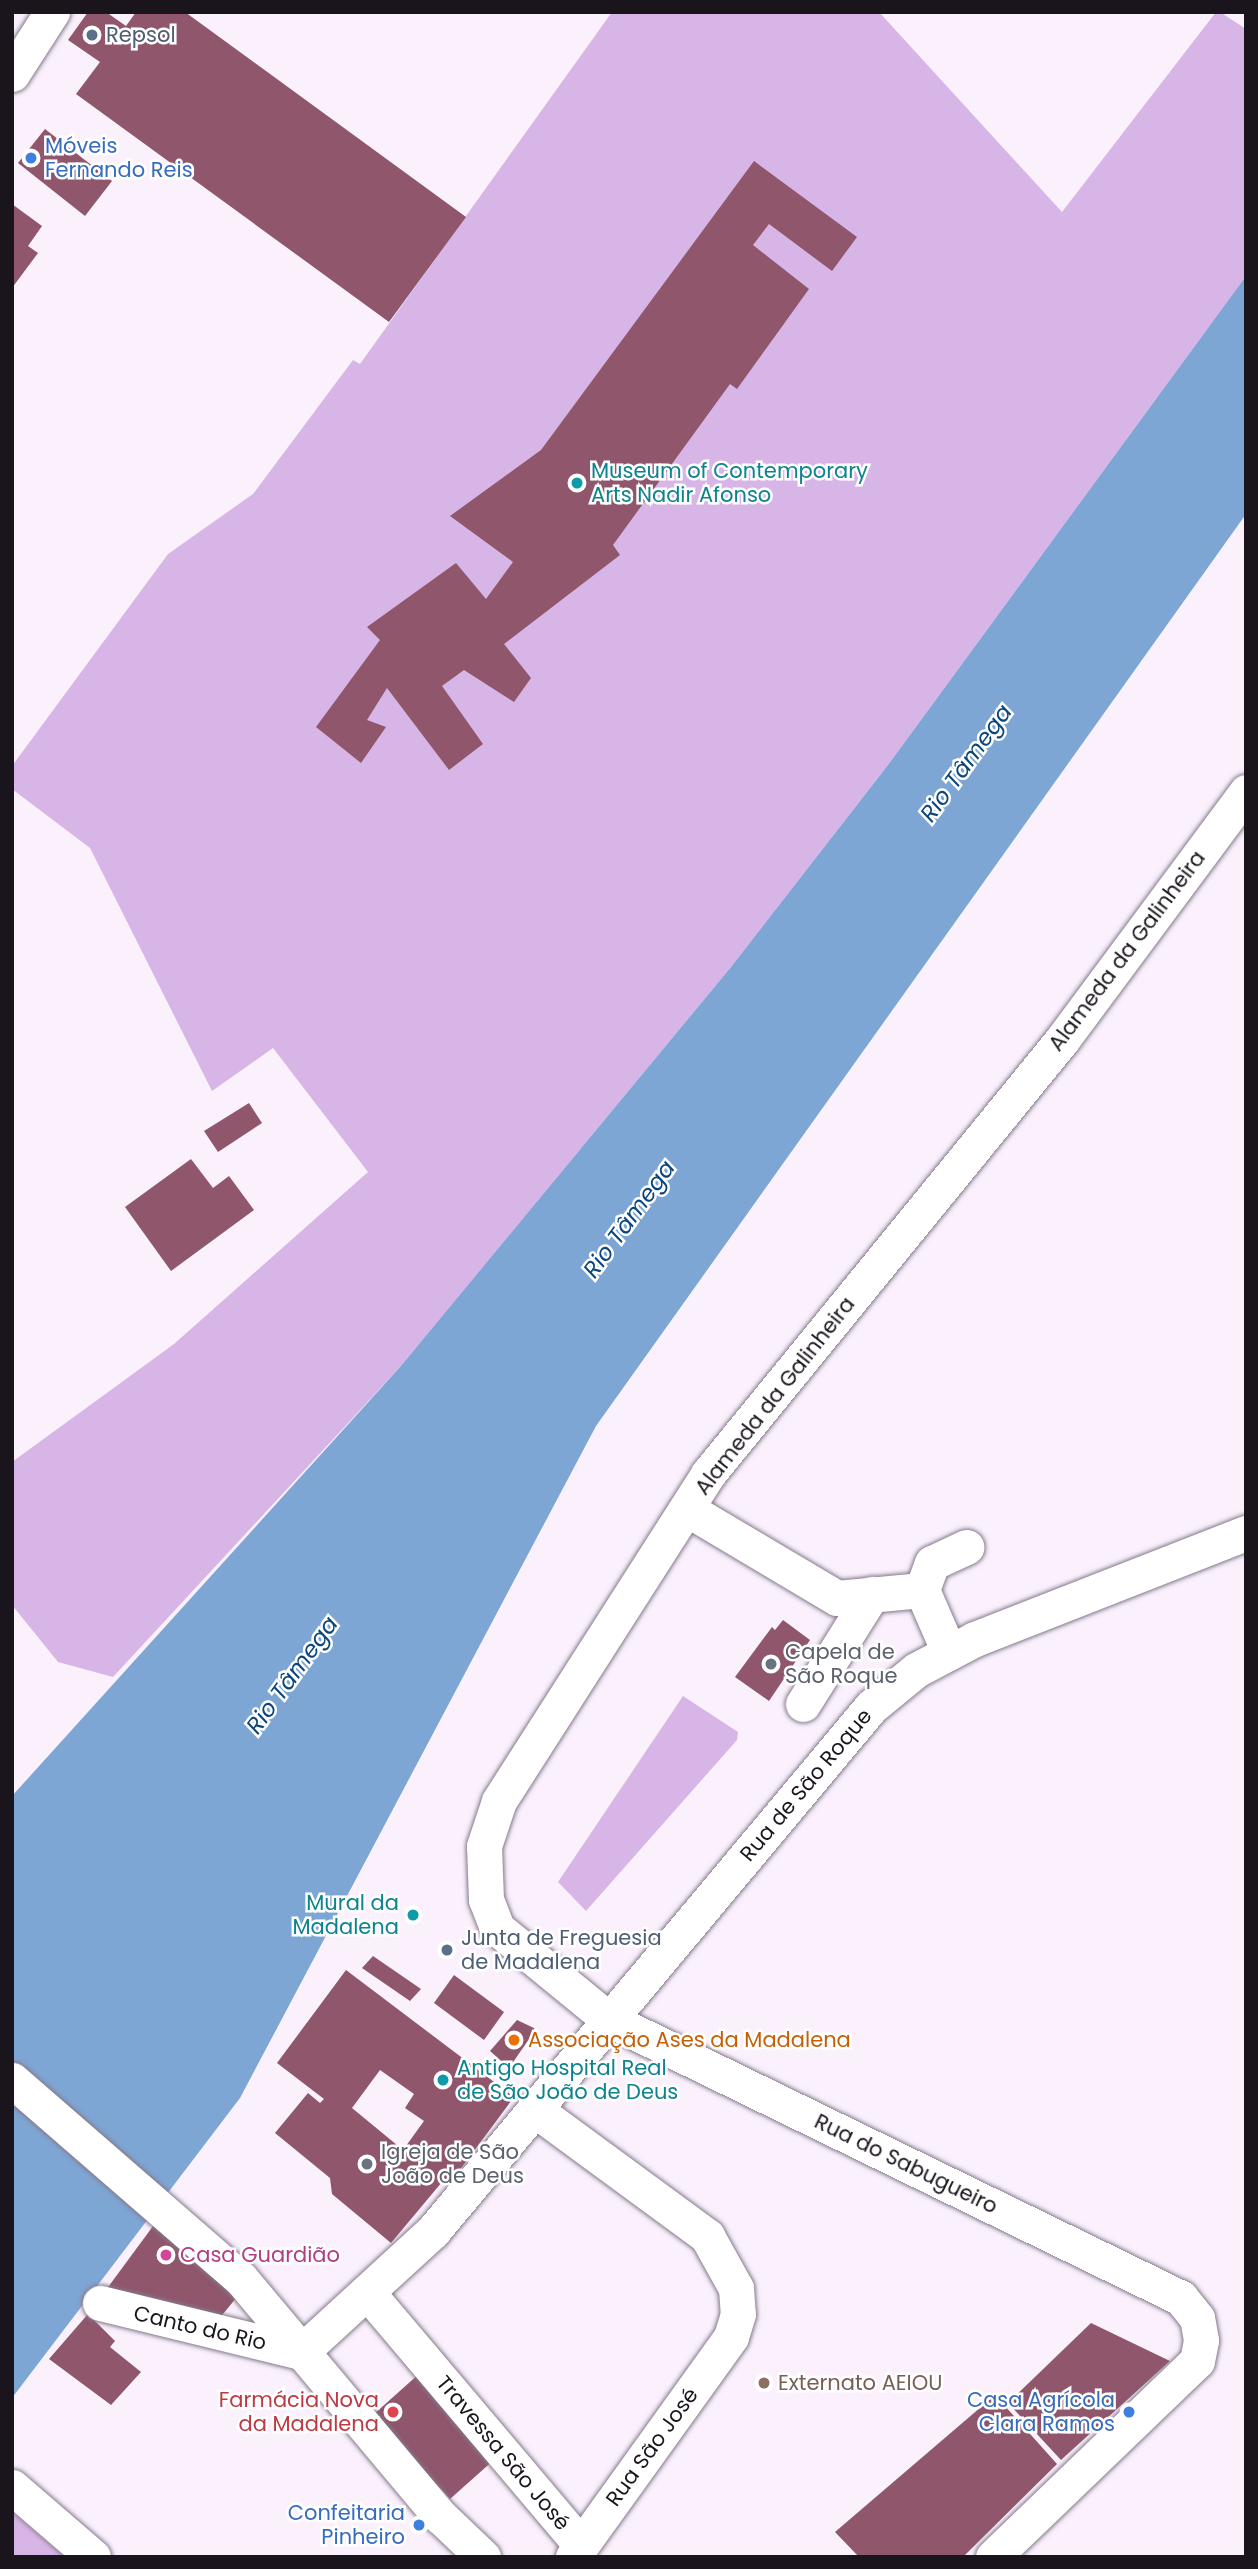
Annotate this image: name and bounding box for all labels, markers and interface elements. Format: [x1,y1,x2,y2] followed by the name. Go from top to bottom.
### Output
[106,22,176,48] place label: Repsol
[84,27,100,43] marker: Repsol
[45,133,193,183] place label: Móveis Fernando Reis
[23,150,39,166] marker: Móveis Fernando Reis
[591,458,868,508] place label: Museum of Contemporary Arts Nadir Afonso
[569,475,585,491] marker: Museum of Contemporary Arts Nadir Afonso
[914,699,1018,827] water label: Rio Tâmega
[1043,846,1211,1056] street label: Alameda da Galinheira
[577,1155,681,1283] water label: Rio Tâmega
[690,1292,860,1500] street label: Alameda da Galinheira
[240,1611,344,1739] water label: Rio Tâmega
[785,1639,897,1689] place label: Capela de São Roque
[763,1656,779,1672] marker: Capela de São Roque
[735,1704,877,1866] street label: Rua de São Roque
[293,1890,399,1940] place label: Mural da Madalena
[405,1907,421,1923] marker: Mural da Madalena
[461,1925,662,1975] place label: Junta de Freguesia de Madalena
[439,1942,455,1958] marker: Junta de Freguesia de Madalena
[528,2027,851,2053] place label: Associação Ases da Madalena
[506,2032,522,2048] marker: Associação Ases da Madalena
[457,2055,678,2105] place label: Antigo Hospital Real de São João de Deus
[435,2072,451,2088] marker: Antigo Hospital Real de São João de Deus
[810,2109,1002,2219] street label: Rua do Sabugueiro
[381,2139,524,2189] place label: Igreja de São João de Deus
[359,2156,375,2172] marker: Igreja de São João de Deus
[180,2242,340,2268] place label: Casa Guardião
[158,2247,174,2263] marker: Casa Guardião
[131,2301,269,2355] street label: Canto do Rio
[778,2370,942,2396] place label: Externato AEIOU
[431,2371,575,2535] street label: Travessa São José
[756,2375,772,2391] marker: Externato AEIOU
[601,2383,703,2511] street label: Rua São José
[219,2387,379,2437] place label: Farmácia Nova da Madalena
[967,2387,1115,2437] place label: Casa Agrícola Clara Ramos
[385,2404,401,2420] marker: Farmácia Nova da Madalena
[1121,2404,1137,2420] marker: Casa Agrícola Clara Ramos
[288,2500,405,2550] place label: Confeitaria Pinheiro
[411,2517,427,2533] marker: Confeitaria Pinheiro

